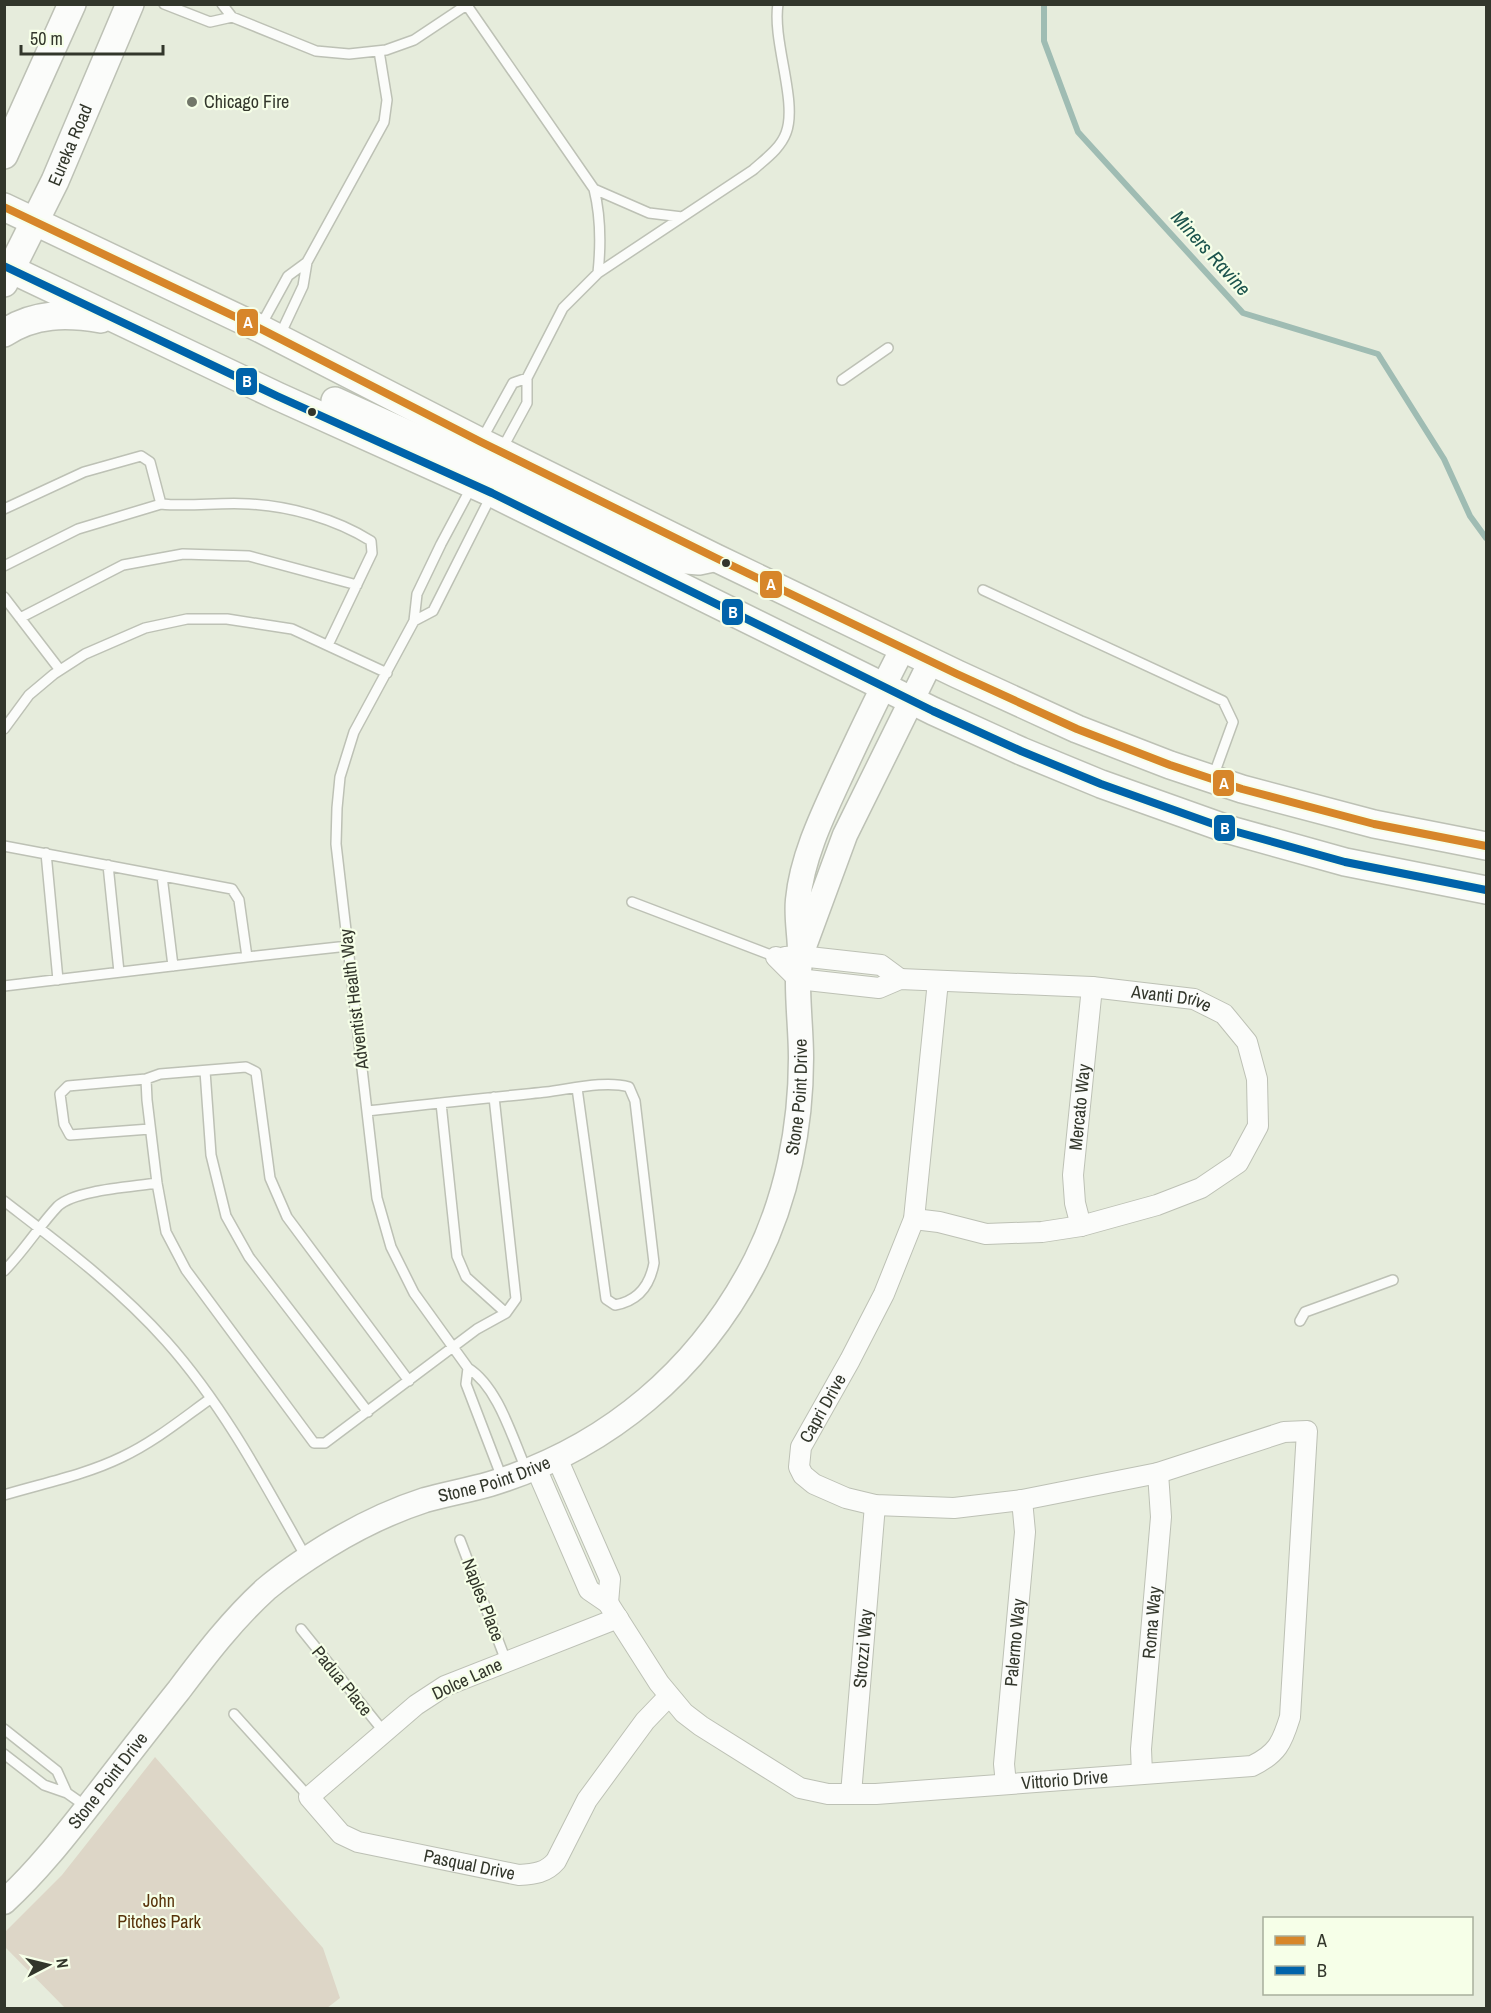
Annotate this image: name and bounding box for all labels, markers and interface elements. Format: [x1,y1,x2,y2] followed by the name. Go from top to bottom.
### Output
[21,18,164,56] scale bar
[30,26,63,51] text: 50 m
[204,89,289,114] place label: Chicago Fire
[185,95,199,109] marker: Chicago Fire
[41,100,98,190] street label: Eureka Road
[1166,204,1257,301] water label: Miners Ravine
[236,308,259,337] line badge: A
[243,311,253,333] text: A
[235,367,258,396] line badge: B
[242,370,252,392] text: B
[306,406,318,418] unlabelled marker
[720,557,732,569] unlabelled marker
[759,570,783,599] line badge: A
[766,573,776,595] text: A
[721,598,744,626] line badge: B
[728,601,738,623] text: B
[1212,769,1235,797] line badge: A
[1219,772,1229,794] text: A
[1213,814,1236,842] line badge: B
[1220,817,1230,839] text: B
[332,927,375,1072] street label: Adventist Health Way
[1129,979,1216,1018] street label: Avanti Drive
[779,1038,813,1157] street label: Stone Point Drive
[1063,1062,1096,1151] street label: Mercato Way
[793,1369,852,1447] street label: Capri Drive
[435,1450,554,1508] street label: Stone Point Drive
[456,1555,511,1645] street label: Naples Place
[1136,1585,1167,1660] street label: Roma Way
[998,1597,1031,1688] street label: Palermo Way
[847,1607,878,1689] street label: Strozzi Way
[306,1640,378,1721] street label: Padua Place
[428,1651,506,1706] street label: Dolce Lane
[62,1727,153,1834] street label: Stone Point Drive
[1020,1764,1109,1795] street label: Vittorio Drive
[421,1843,517,1886] street label: Pasqual Drive
[117,1888,201,1934] park label: John Pitches Park
[1263,1917,1473,1995] legend
[1316,1928,1327,1953] text: A
[18,1935,78,1995] north arrow
[51,1957,74,1969] text: N
[1317,1958,1327,1983] text: B

